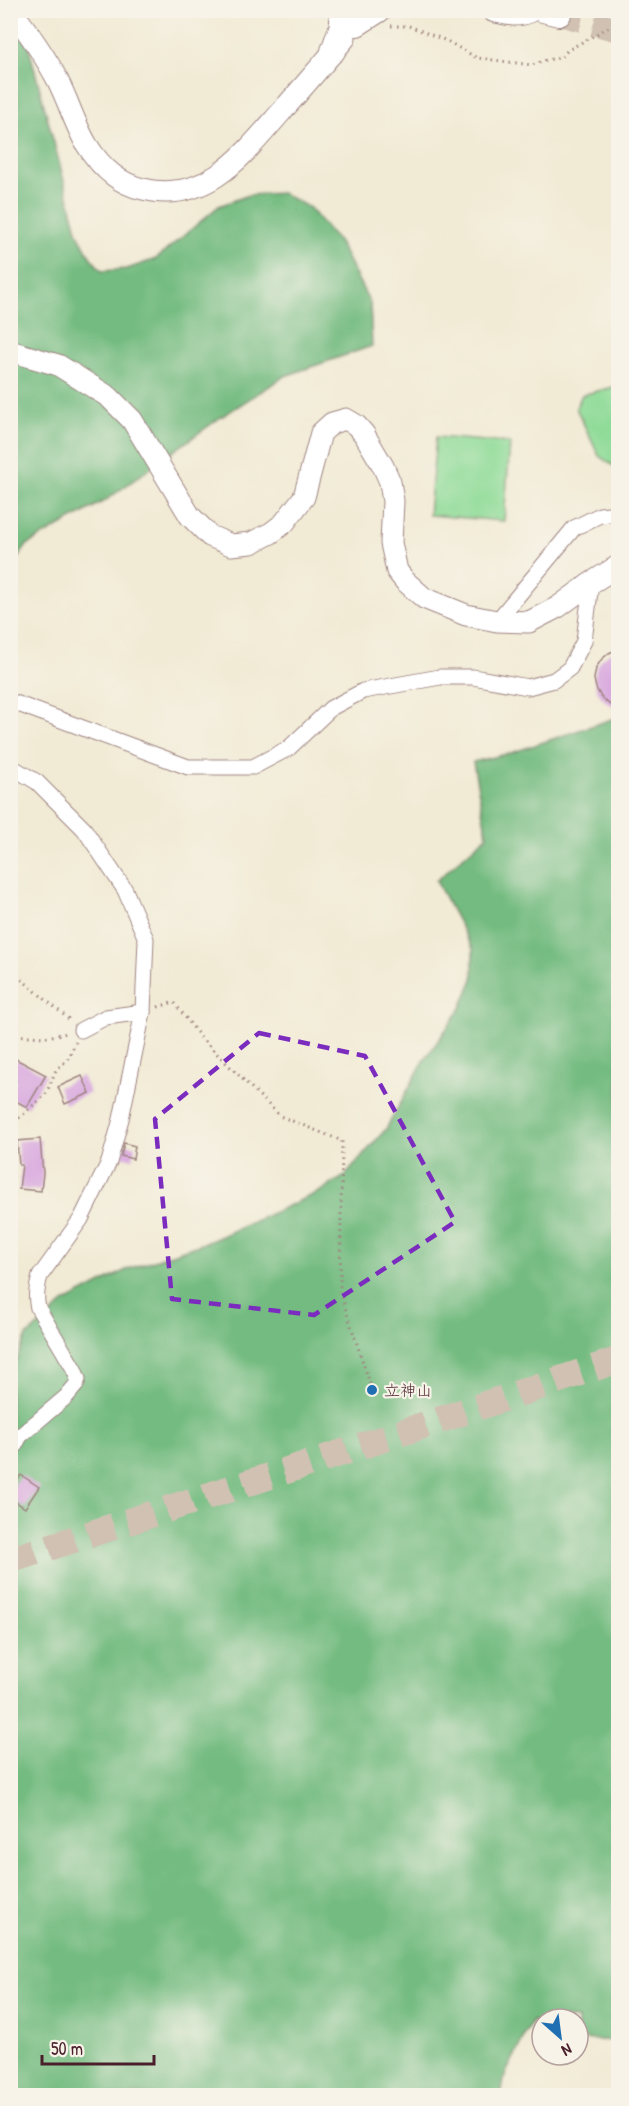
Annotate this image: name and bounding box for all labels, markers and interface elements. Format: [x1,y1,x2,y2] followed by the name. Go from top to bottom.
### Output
[384,1379,432,1401] place label: 立神山
[365,1383,379,1397] marker: 立神山
[530,2007,590,2067] north arrow
[42,2028,154,2066] scale bar
[51,2036,83,2061] text: 50 m
[558,2039,576,2062] text: N

